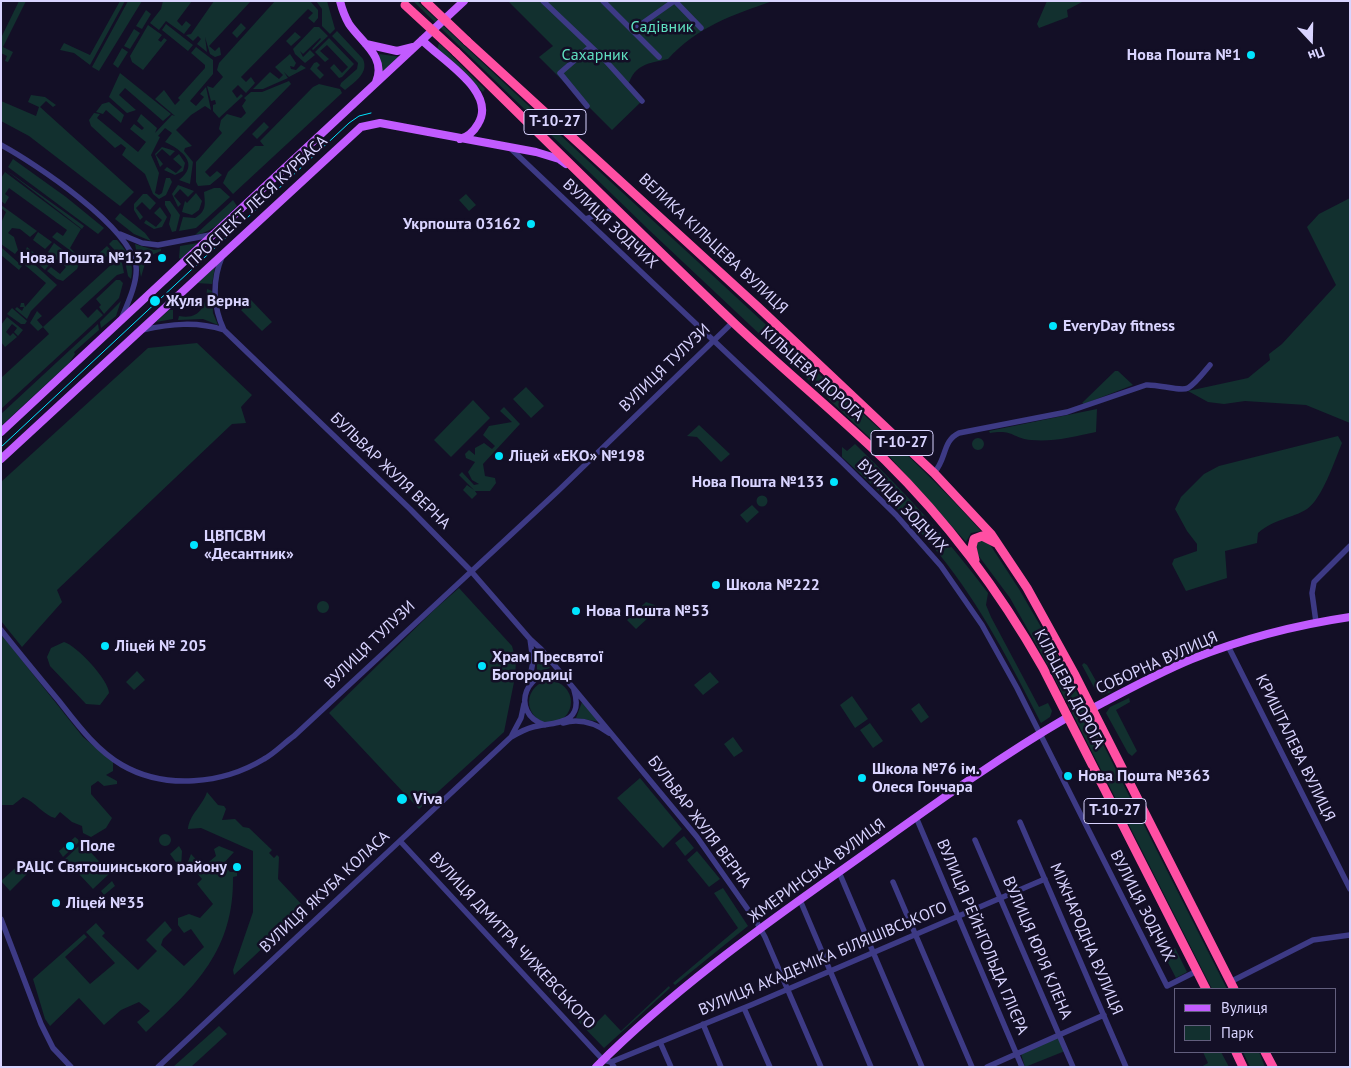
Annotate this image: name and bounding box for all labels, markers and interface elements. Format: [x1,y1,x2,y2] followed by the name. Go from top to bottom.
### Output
[1286,15,1336,65] north arrow
[630,17,694,37] park label: Садівник
[1305,43,1327,65] text: Пн
[562,45,628,65] park label: Сахарник
[1127,45,1241,65] place label: Нова Пошта №1
[1245,49,1257,61] marker: Нова Пошта №1
[524,110,586,134] road number: Т-10-27
[183,132,331,272] street label: ПРОСПЕКТ ЛЕСЯ КУРБАСА
[635,170,791,318] street label: ВЕЛИКА КІЛЬЦЕВА ВУЛИЦЯ
[559,175,661,273] street label: ВУЛИЦЯ ЗОДЧИХ
[403,214,521,234] place label: Укрпошта 03162
[525,218,537,230] marker: Укрпошта 03162
[20,248,152,268] place label: Нова Пошта №132
[156,252,168,264] marker: Нова Пошта №132
[166,291,249,311] place label: Жуля Верна
[148,294,162,308] marker: Жуля Верна
[1063,316,1175,336] place label: EveryDay fitness
[616,320,714,416] street label: ВУЛИЦЯ ТУЛУЗИ
[1047,320,1059,332] marker: EveryDay fitness
[757,323,867,425] street label: КІЛЬЦЕВА ДОРОГА
[326,409,454,533] street label: БУЛЬВАР ЖУЛЯ ВЕРНА
[871,430,933,456] road number: Т-10-27
[509,446,645,466] place label: Ліцей «ЕКО» №198
[493,450,505,462] marker: Ліцей «ЕКО» №198
[853,455,951,557] street label: ВУЛИЦЯ ЗОДЧИХ
[692,472,824,492] place label: Нова Пошта №133
[828,476,840,488] marker: Нова Пошта №133
[204,526,294,564] place label: ЦВПСВМ «Десантник»
[188,539,200,551] marker: ЦВПСВМ «Десантник»
[726,575,820,595] place label: Школа №222
[710,579,722,591] marker: Школа №222
[321,597,419,693] street label: ВУЛИЦЯ ТУЛУЗИ
[586,601,709,621] place label: Нова Пошта №53
[570,605,582,617] marker: Нова Пошта №53
[1030,626,1108,752] street label: КІЛЬЦЕВА ДОРОГА
[1093,628,1221,698] street label: СОБОРНА ВУЛИЦЯ
[115,636,207,656] place label: Ліцей № 205
[99,640,111,652] marker: Ліцей № 205
[492,647,604,685] place label: Храм Пресвятої Богородиці
[476,660,488,672] marker: Храм Пресвятої Богородиці
[1251,671,1339,825] street label: КРИШТАЛЕВА ВУЛИЦЯ
[643,753,755,891] street label: БУЛЬВАР ЖУЛЯ ВЕРНА
[872,759,980,797] place label: Школа №76 ім. Олеся Гончара
[1078,766,1210,786] place label: Нова Пошта №363
[1062,770,1074,782] marker: Нова Пошта №363
[856,772,868,784] marker: Школа №76 ім. Олеся Гончара
[413,789,443,809] place label: Viva
[395,792,409,806] marker: Viva
[1084,798,1146,824] road number: Т-10-27
[745,815,889,927] street label: ЖМЕРИНСЬКА ВУЛИЦЯ
[256,827,394,957] street label: ВУЛИЦЯ ЯКУБА КОЛАСА
[80,836,115,856] place label: Поле
[932,836,1032,1038] street label: ВУЛИЦЯ РЕЙНГОЛЬДА ГЛІЄРА
[64,840,76,852] marker: Поле
[1106,847,1178,965] street label: ВУЛИЦЯ ЗОДЧИХ
[425,848,599,1034] street label: ВУЛИЦЯ ДМИТРА ЧИЖЕВСЬКОГО
[17,857,227,877] place label: РАЦС Святошинського району
[1045,860,1127,1018] street label: МІЖНАРОДНА ВУЛИЦЯ
[231,861,243,873] marker: РАЦС Святошинського району
[998,874,1076,1022] street label: ВУЛИЦЯ ЮРІЯ КЛЕНА
[66,893,145,913] place label: Ліцей №35
[50,897,62,909] marker: Ліцей №35
[696,898,950,1020] street label: ВУЛИЦЯ АКАДЕМІКА БІЛЯШІВСЬКОГО
[1174,988,1336,1053] legend
[1221,998,1268,1017] text: Вулиця
[1221,1023,1254,1042] text: Парк

